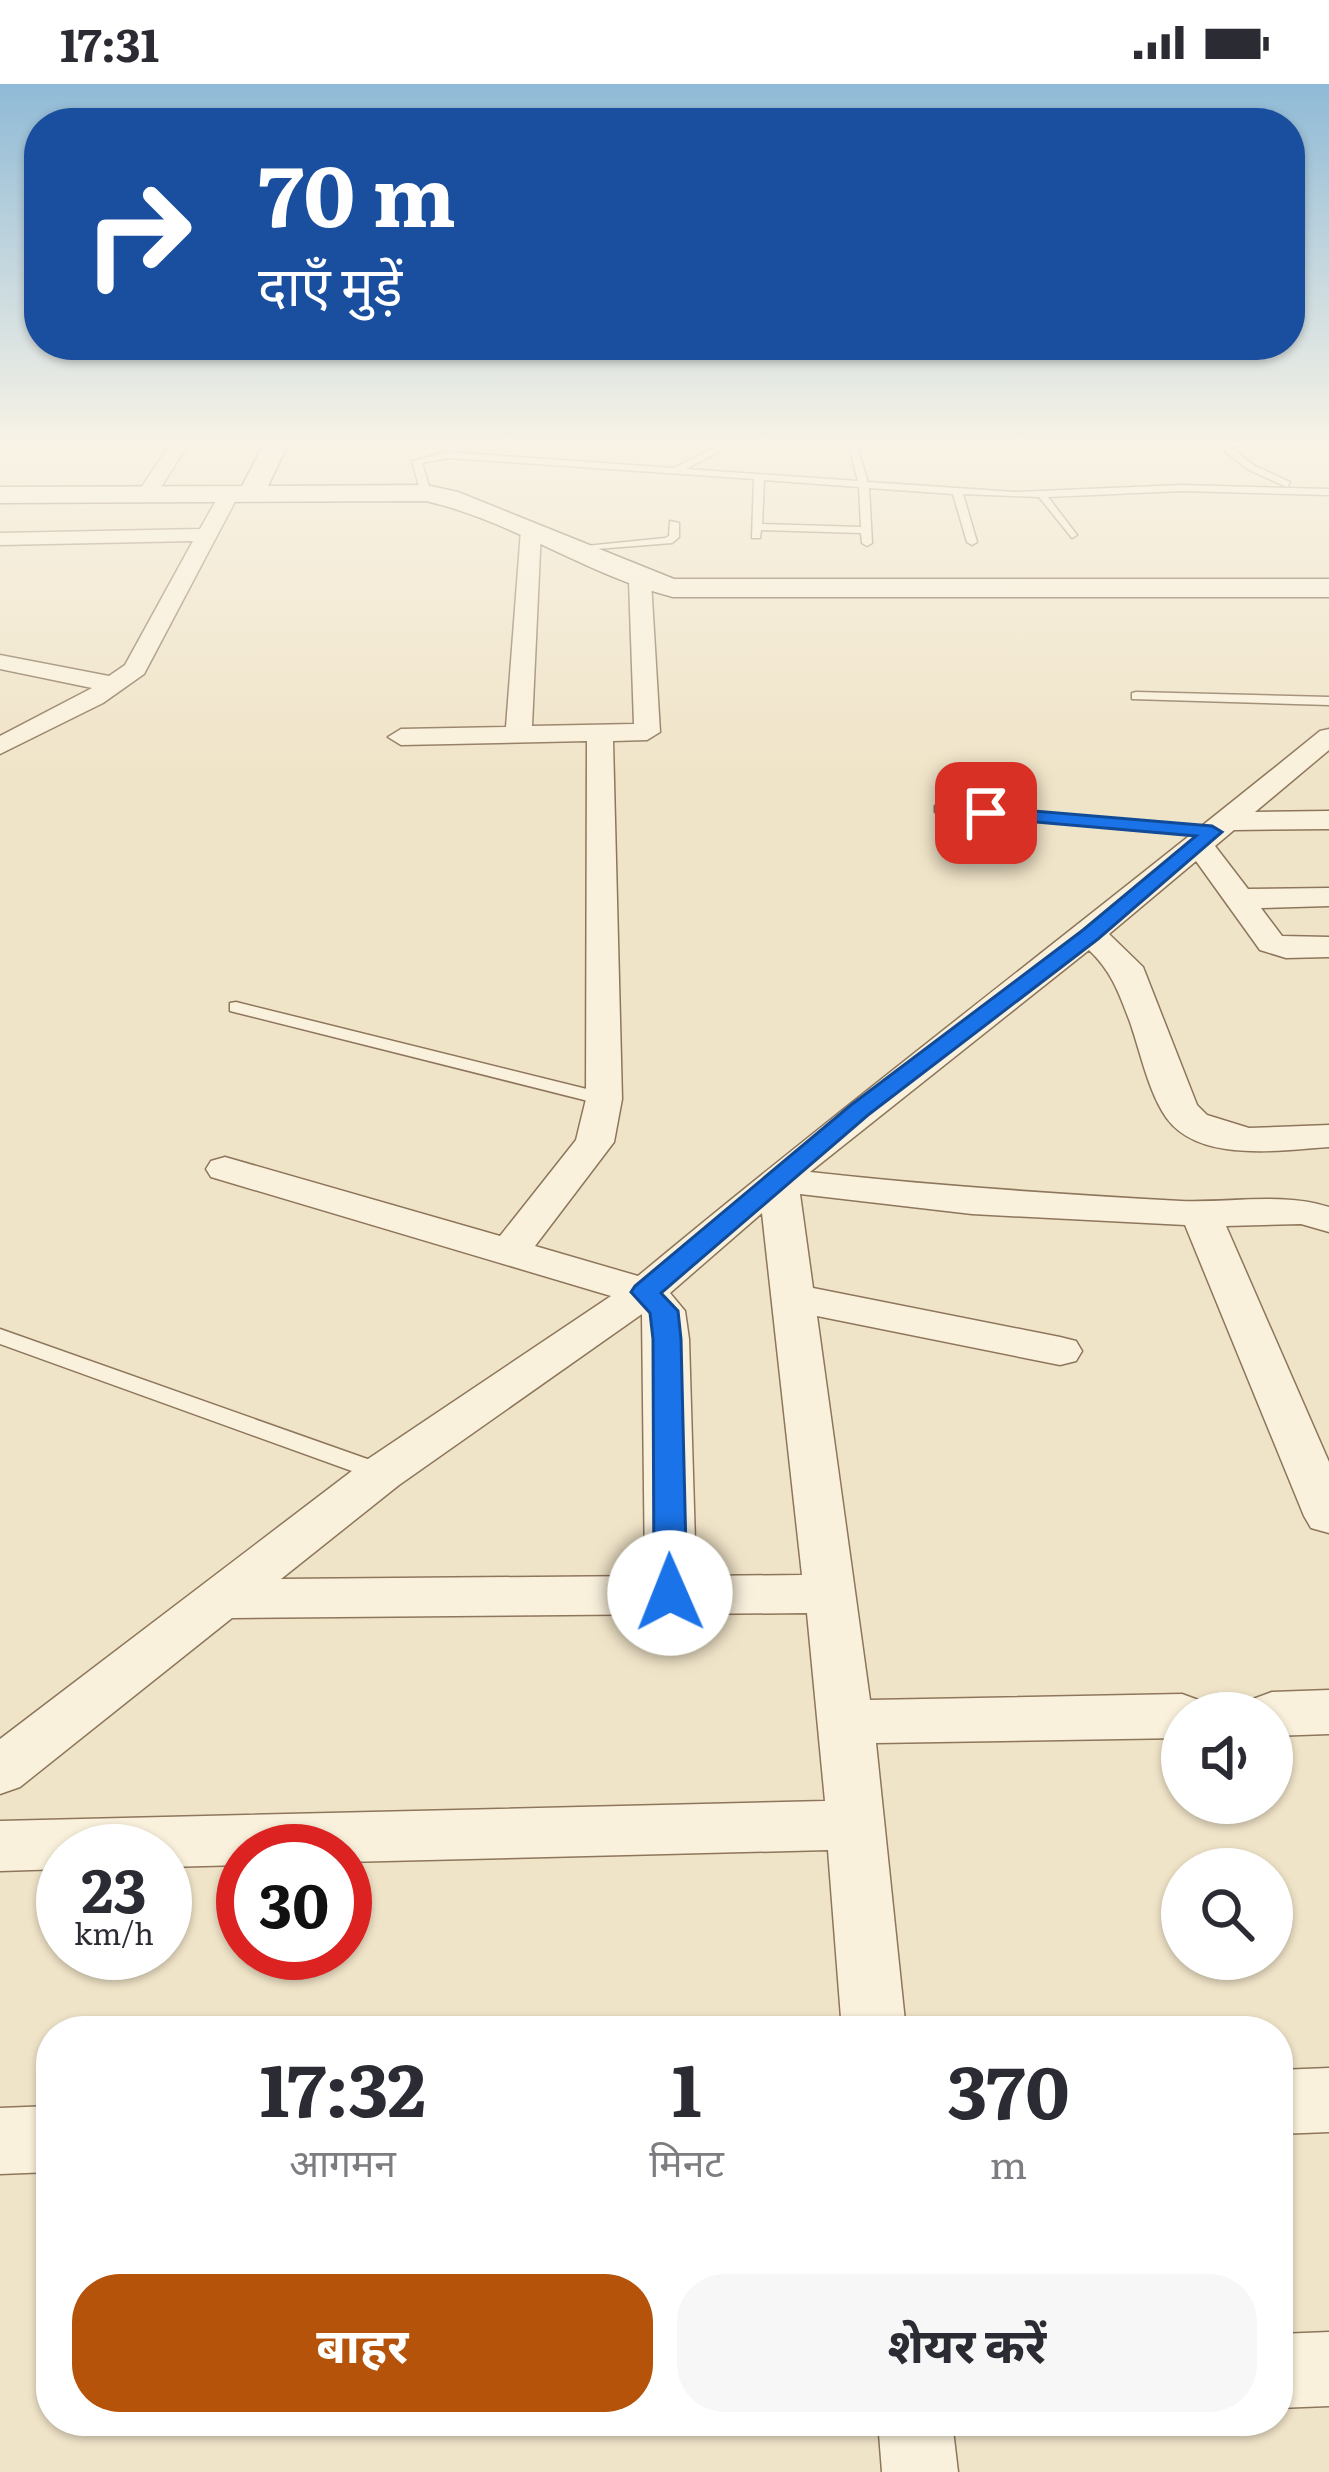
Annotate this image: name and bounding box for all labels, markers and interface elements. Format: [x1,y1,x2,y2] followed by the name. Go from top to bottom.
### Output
[60,9,159,76] text: 17:31
[258,128,456,253] text: 70 m
[60,156,216,312] icon: right
[258,242,403,323] text: दाएँ मुड़ें
[935,762,1037,864] pin
[953,780,1019,846] icon: arrive
[607,1530,733,1656] position arrow
[1161,1692,1293,1980] map controls
[1161,1692,1293,1824] button: sound
[216,1824,372,1980] speed limit sign: 30
[81,1842,147,1931] text: 23
[1161,1848,1293,1980] button: search
[74,1910,154,1954] text: km/h
[259,2032,426,2139] text: 17:32
[672,2032,701,2139] text: 1
[947,2034,1070,2141] text: 370
[289,2131,396,2189] text: आगमन
[649,2131,724,2189] text: मिनट
[990,2133,1027,2191] text: m
[72,2274,653,2412] button: बाहर
[677,2274,1257,2412] button: शेयर करें

